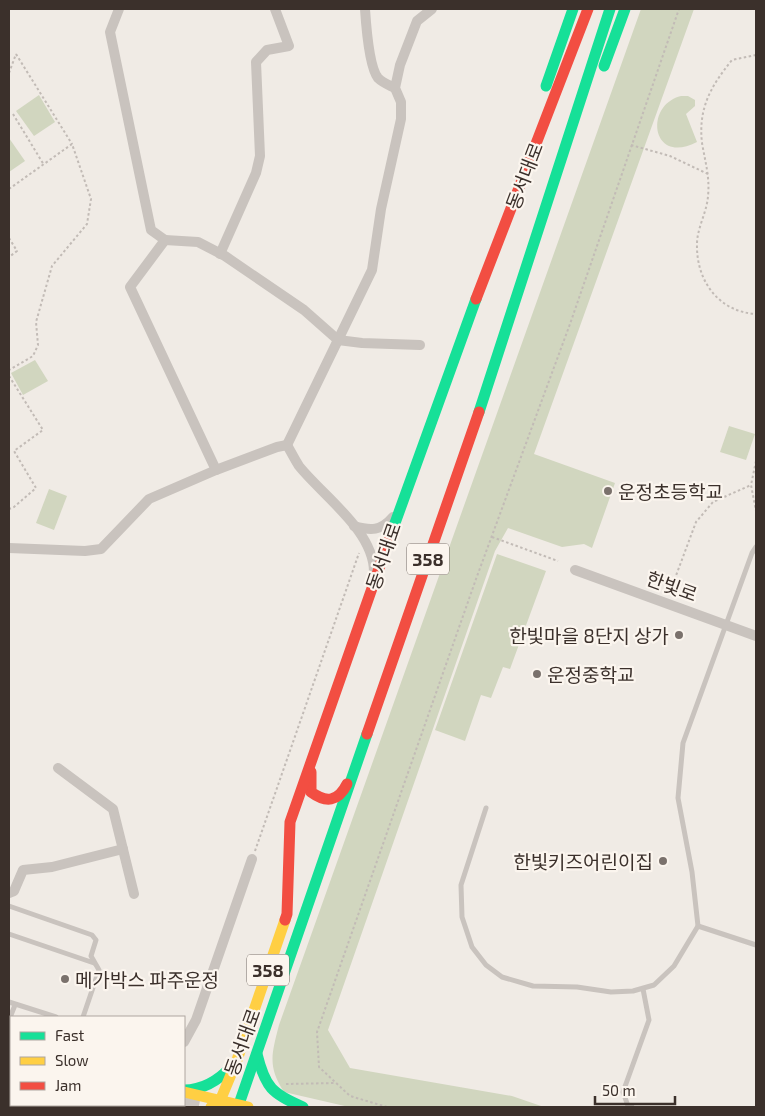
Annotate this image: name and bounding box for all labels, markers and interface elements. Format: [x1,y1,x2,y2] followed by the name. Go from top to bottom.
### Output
[501,139,547,213] street label: 동서대로
[618,480,723,503] place label: 운정초등학교
[602,485,614,497] marker: 운정초등학교
[361,519,405,593] street label: 동서대로
[407,544,449,574] road number: 358
[643,566,701,606] street label: 한빛로
[509,624,669,647] place label: 한빛마을 8단지 상가
[673,629,685,641] marker: 한빛마을 8단지 상가
[547,663,634,686] place label: 운정중학교
[531,668,543,680] marker: 운정중학교
[513,850,653,873] place label: 한빛키즈어린이집
[657,855,669,867] marker: 한빛키즈어린이집
[247,954,289,986] road number: 358
[75,968,219,991] place label: 메가박스 파주운정
[59,973,71,985] marker: 메가박스 파주운정
[219,1005,265,1079] street label: 동서대로
[10,1016,185,1106] legend
[55,1026,85,1044] text: Fast
[55,1051,89,1069] text: Slow
[595,1074,675,1106] scale bar
[55,1076,81,1094] text: Jam
[602,1081,636,1099] text: 50 m

